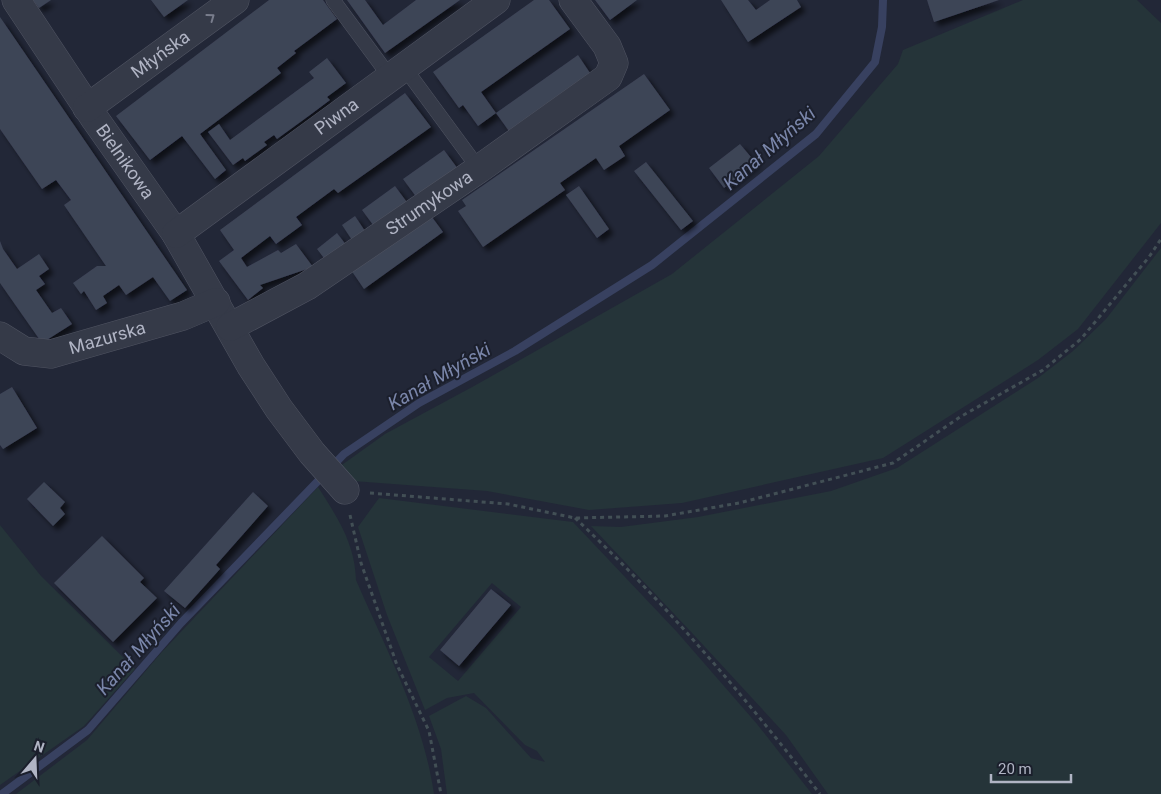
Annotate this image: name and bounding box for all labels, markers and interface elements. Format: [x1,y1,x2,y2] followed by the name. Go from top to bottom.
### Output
[205,14,215,23] one-way arrow
[127,26,194,82] street label: Młyńska
[310,93,362,139] street label: Piwna
[718,102,821,195] water label: Kanał Młyński
[92,120,159,203] street label: Bielnikowa
[382,166,476,239] street label: Strumykowa
[66,316,148,358] street label: Mazurska
[384,338,495,415] water label: Kanał Młyński
[91,599,186,700] water label: Kanał Młyński
[10,734,60,784] north arrow
[32,738,47,756] text: N
[991,752,1071,784] scale bar
[998,760,1032,778] text: 20 m

